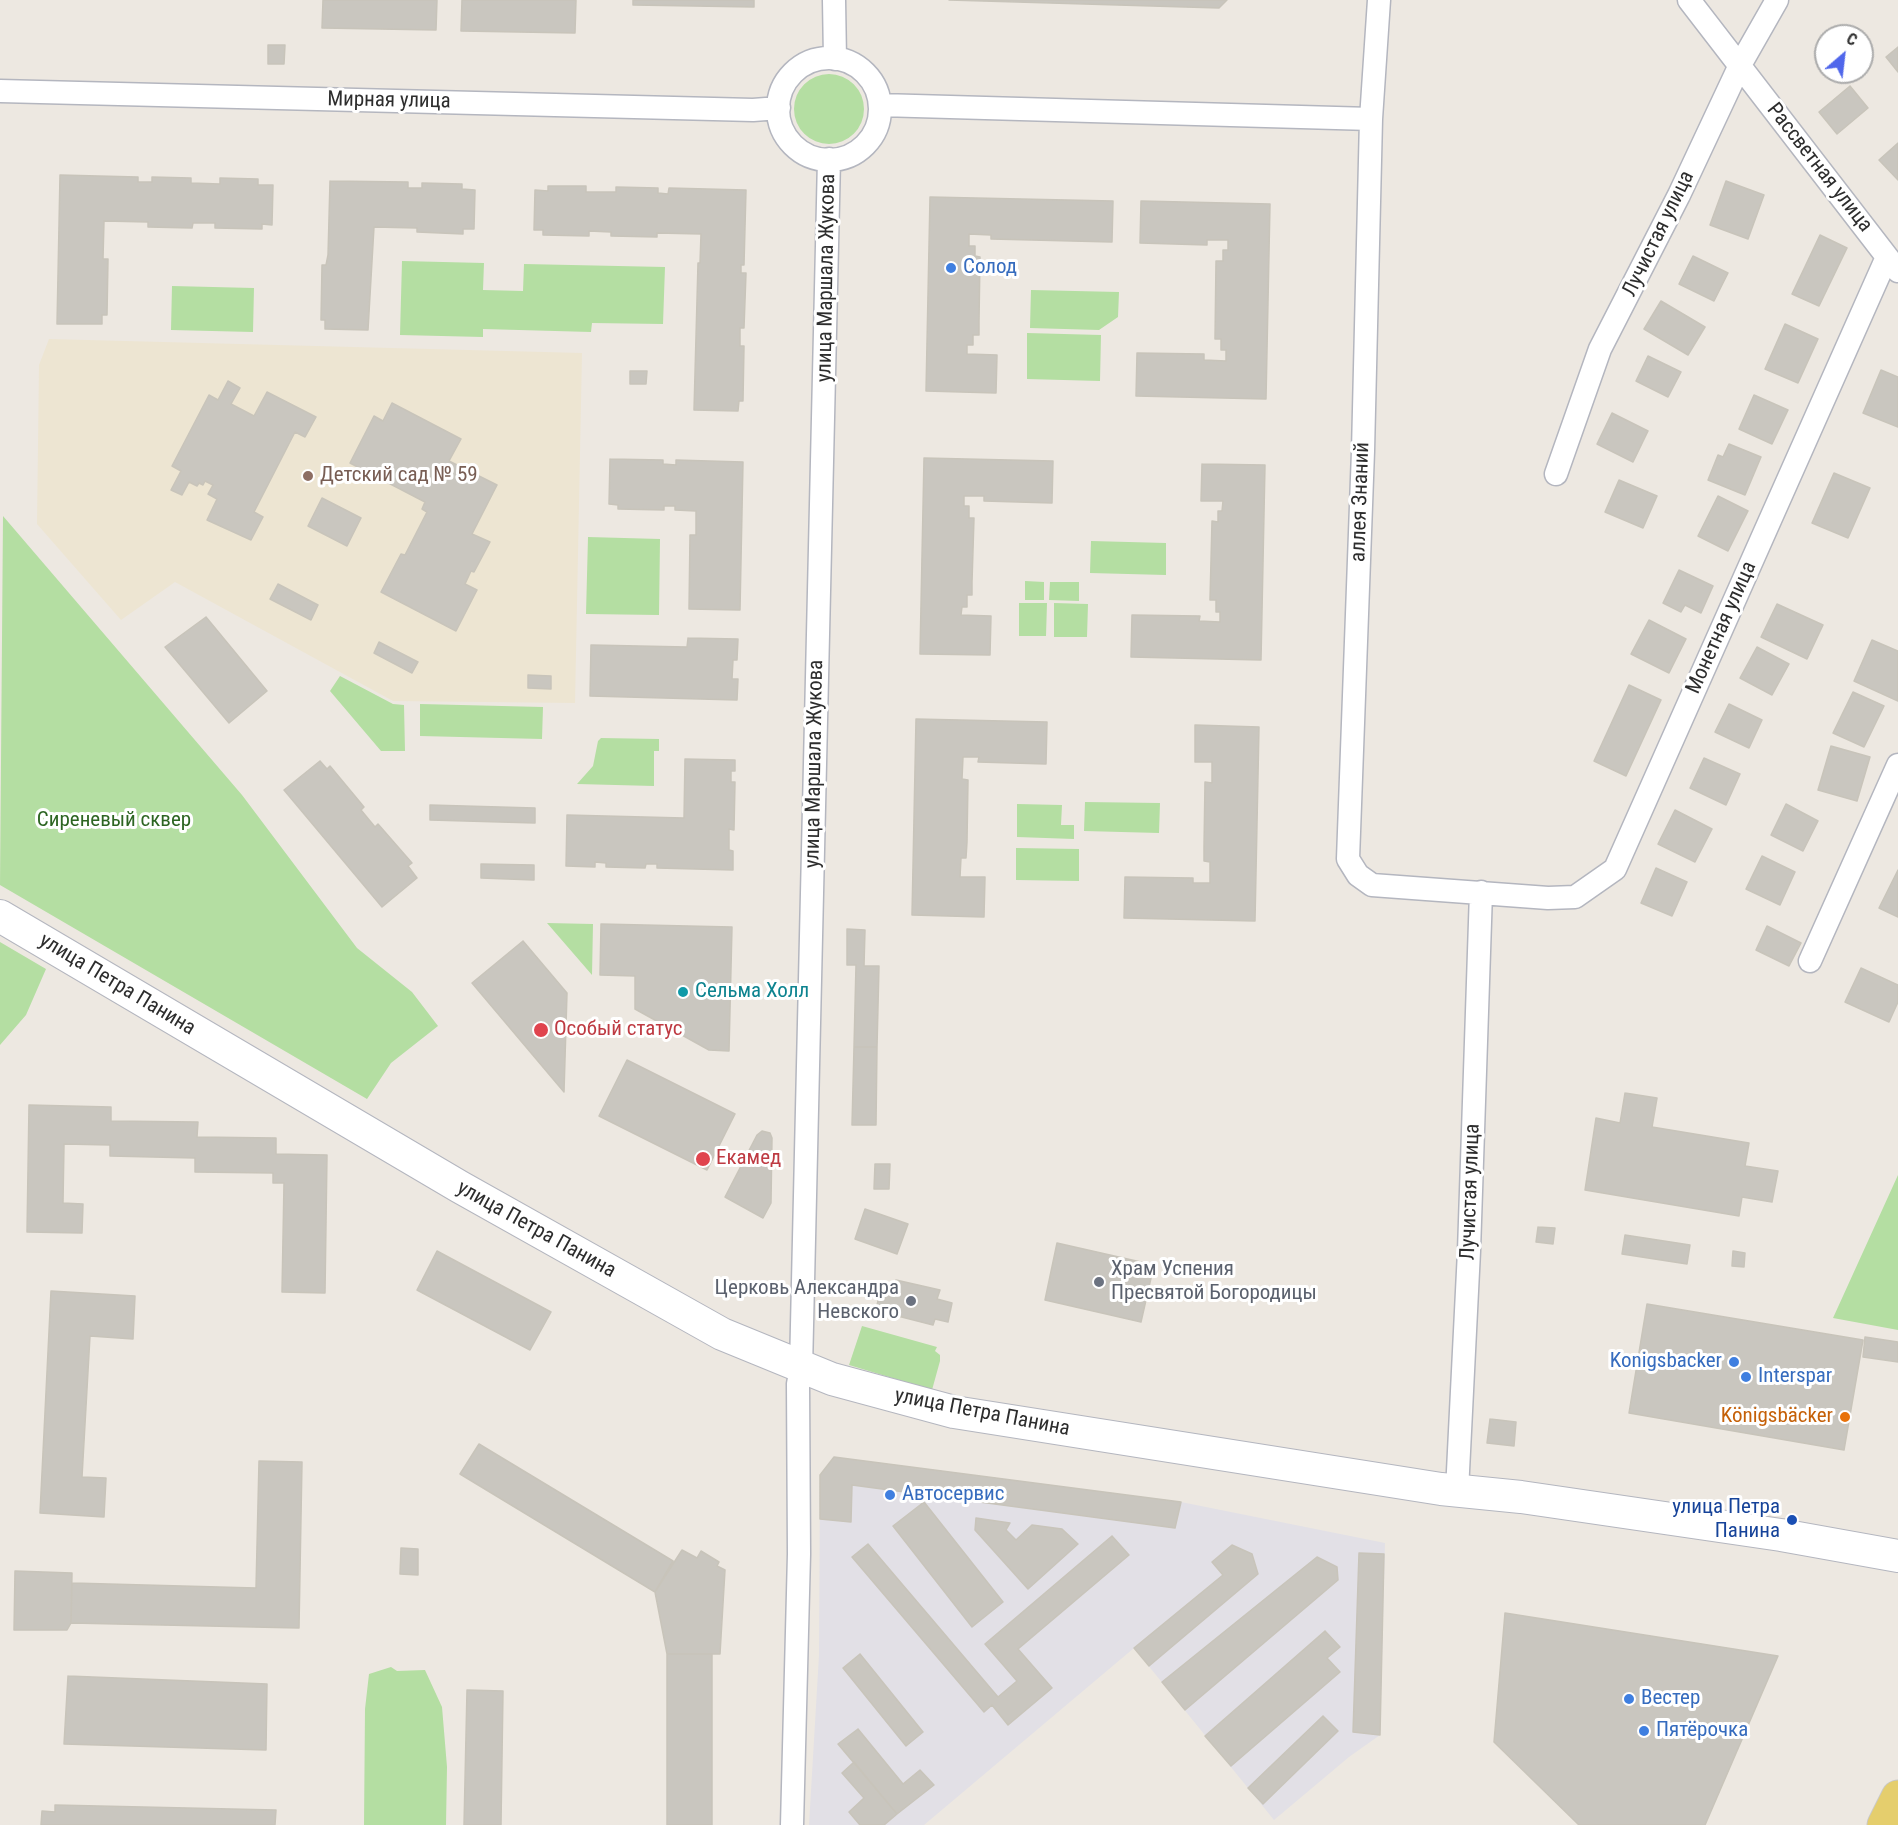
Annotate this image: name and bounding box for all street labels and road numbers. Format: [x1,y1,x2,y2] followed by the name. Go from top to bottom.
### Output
[327,87,451,115] street label: Мирная улица
[1761,98,1877,238] street label: Рассветная улица
[1618,167,1700,301] street label: Лучистая улица
[813,174,841,382] street label: улица Маршала Жукова
[1346,442,1376,562] street label: аллея Знаний
[1682,558,1762,698] street label: Монетная улица
[801,660,829,868] street label: улица Маршала Жукова
[34,928,200,1042] street label: улица Петра Панина
[1456,1123,1486,1261] street label: Лучистая улица
[452,1176,620,1284] street label: улица Петра Панина
[892,1384,1072,1442] street label: улица Петра Панина

